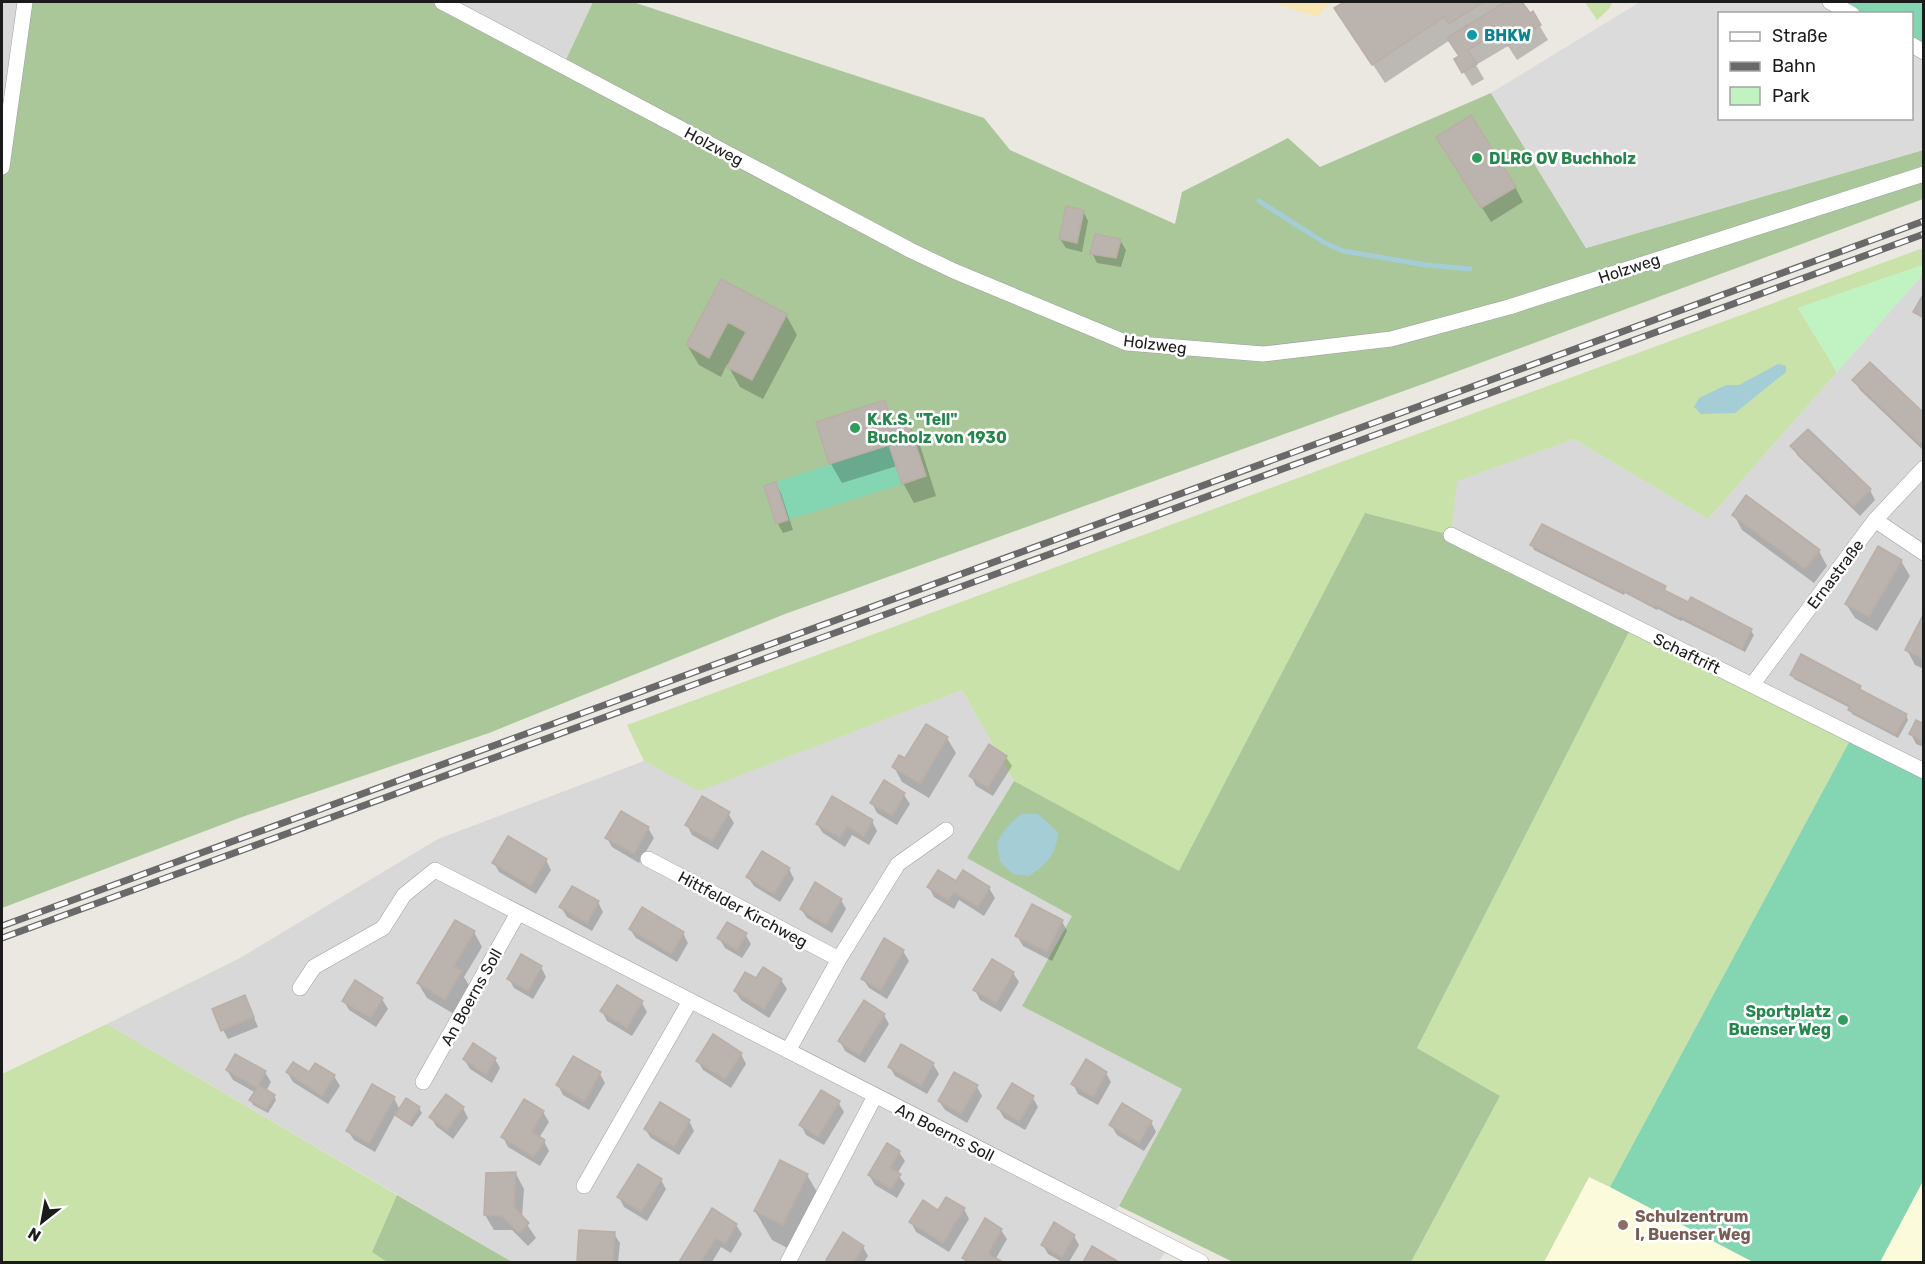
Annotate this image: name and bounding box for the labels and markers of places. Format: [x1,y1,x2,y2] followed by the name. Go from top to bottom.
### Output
[1484,26,1531,45] place label: BHKW
[1465,28,1479,42] marker: BHKW
[1489,149,1636,168] place label: DLRG OV Buchholz
[1470,151,1484,165] marker: DLRG OV Buchholz
[867,410,1007,447] place label: K.K.S. "Tell" Bucholz von 1930
[848,421,862,435] marker: K.K.S. "Tell" Bucholz von 1930
[1728,1002,1831,1039] place label: Sportplatz Buenser Weg
[1836,1013,1850,1027] marker: Sportplatz Buenser Weg
[1635,1207,1751,1244] place label: Schulzentrum I, Buenser Weg
[1616,1218,1630,1232] marker: Schulzentrum I, Buenser Weg

